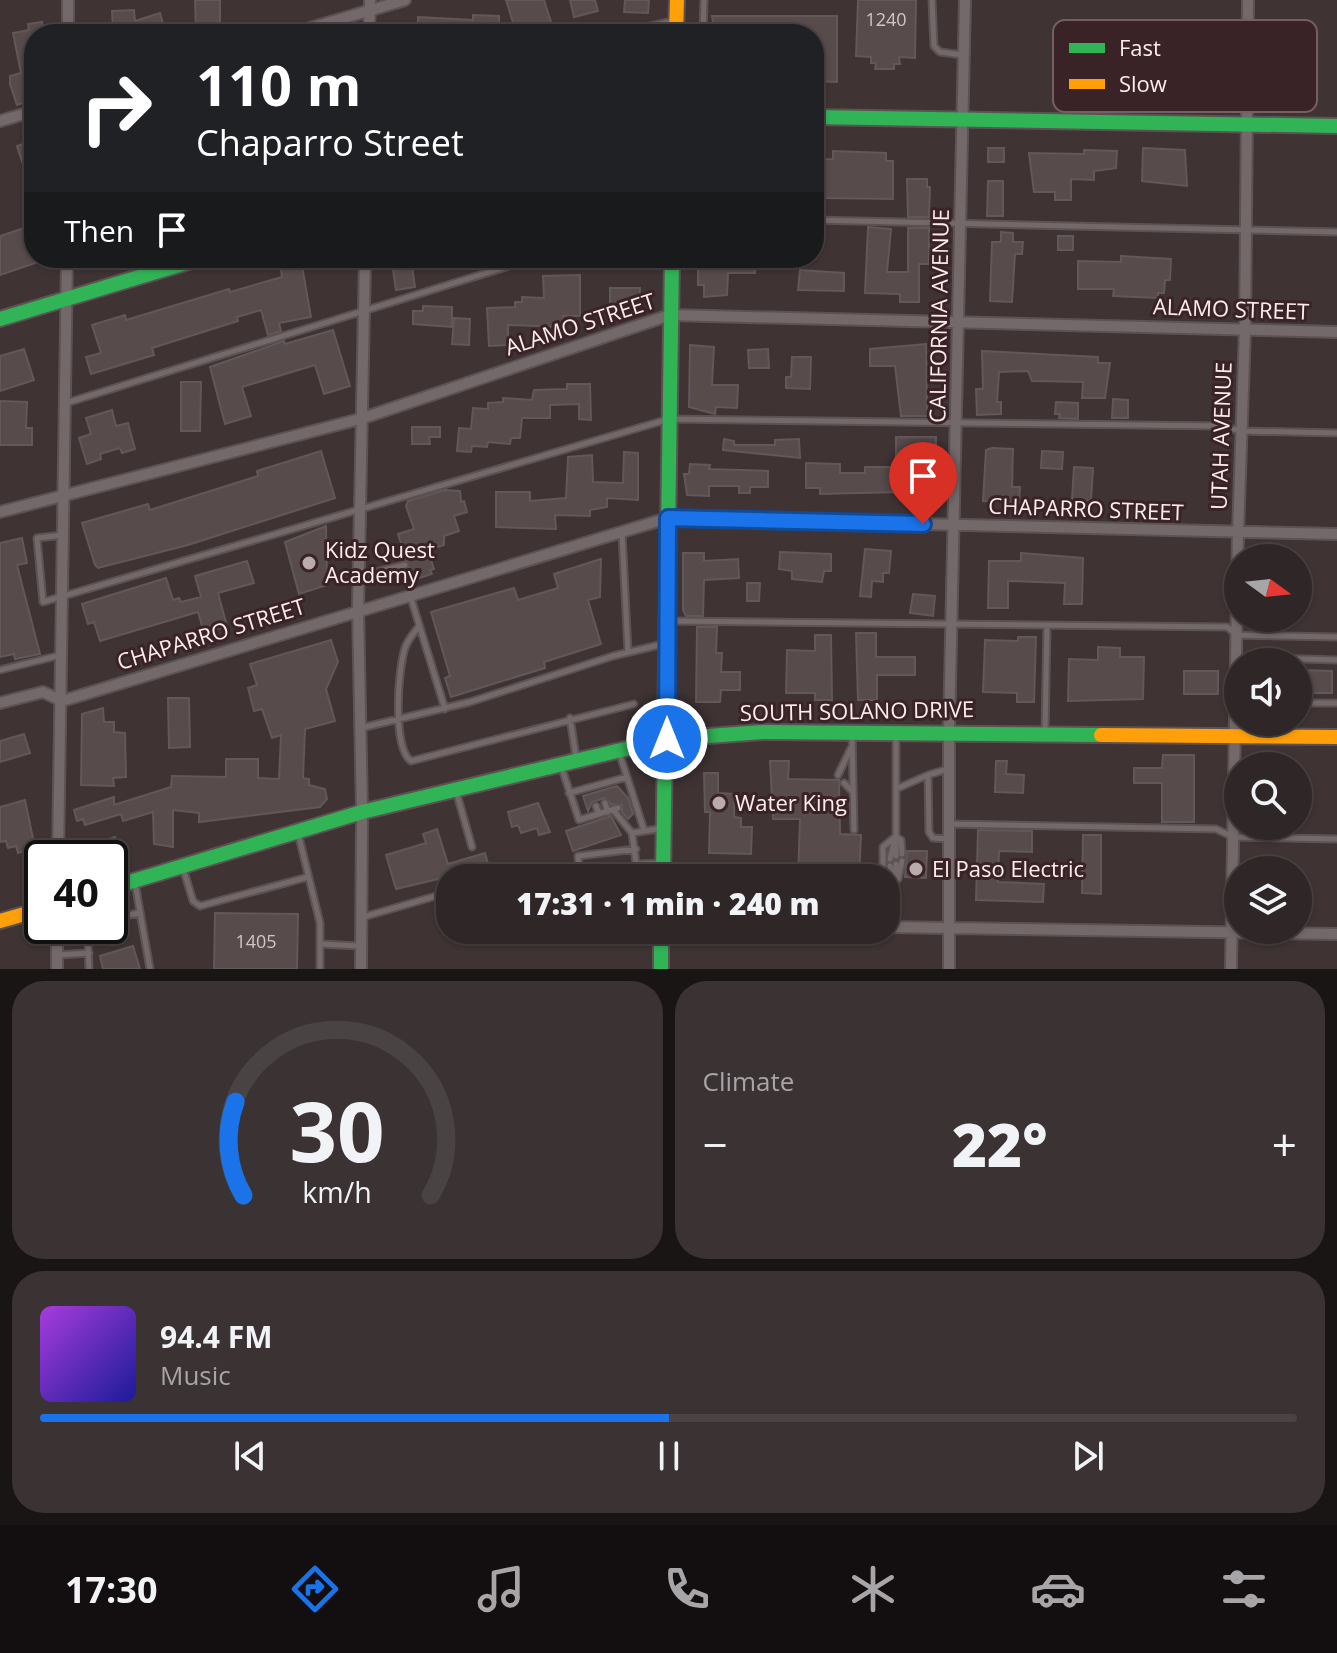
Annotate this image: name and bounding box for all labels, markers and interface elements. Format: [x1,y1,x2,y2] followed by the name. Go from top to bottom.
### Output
[865,7,907,31] house number: 1240
[1053,20,1317,112] legend
[1119,32,1161,62] text: Fast
[196,46,362,122] text: 110 m
[64,56,168,160] icon: right
[1119,68,1167,98] text: Slow
[196,118,464,167] text: Chaparro Street
[150,208,194,252] icon: arrive
[921,209,955,423] street label: CALIFORNIA AVENUE
[64,210,134,251] text: Then
[501,285,659,361] street label: ALAMO STREET
[1152,290,1310,326] street label: ALAMO STREET
[1202,361,1238,510] street label: UTAH AVENUE
[889,442,957,524] pin
[901,454,945,498] icon: arrive
[988,490,1184,526] street label: CHAPARRO STREET
[325,534,435,589] place label: Kidz Quest Academy
[1224,544,1312,632] north arrow
[1224,544,1312,944] map controls
[300,554,318,572] marker: Kidz Quest Academy
[113,590,309,676] street label: CHAPARRO STREET
[1224,648,1312,736] button: sound
[740,693,974,727] street label: SOUTH SOLANO DRIVE
[625,697,709,781] position arrow
[1224,752,1312,840] button: search
[735,787,847,817] place label: Water King
[710,794,728,812] marker: Water King
[24,840,128,944] speed limit sign: 40
[932,853,1084,883] place label: El Paso Electric
[1224,856,1312,944] button: layers
[907,860,925,878] marker: El Paso Electric
[516,883,820,924] text: 17:31 · 1 min · 240 m
[235,929,277,953] house number: 1405
[703,1063,794,1099] text: Climate
[290,1073,385,1186] text: 30
[952,1103,1048,1185] text: 22°
[703,1114,728,1174] text: −
[1272,1114,1297,1174] text: +
[303,1172,372,1211] text: km/h
[160,1316,273,1357] text: 94.4 FM
[160,1357,231,1393] text: Music
[228,1434,272,1478] icon: previous
[647,1434,691,1478] icon: pause
[1066,1434,1110,1478] icon: next
[287,1561,343,1617] icon: directions
[473,1561,529,1617] icon: music
[659,1561,715,1617] icon: phone
[845,1561,901,1617] icon: climate
[1030,1561,1086,1617] icon: car
[1216,1561,1272,1617] icon: filters
[65,1565,157,1614] text: 17:30

